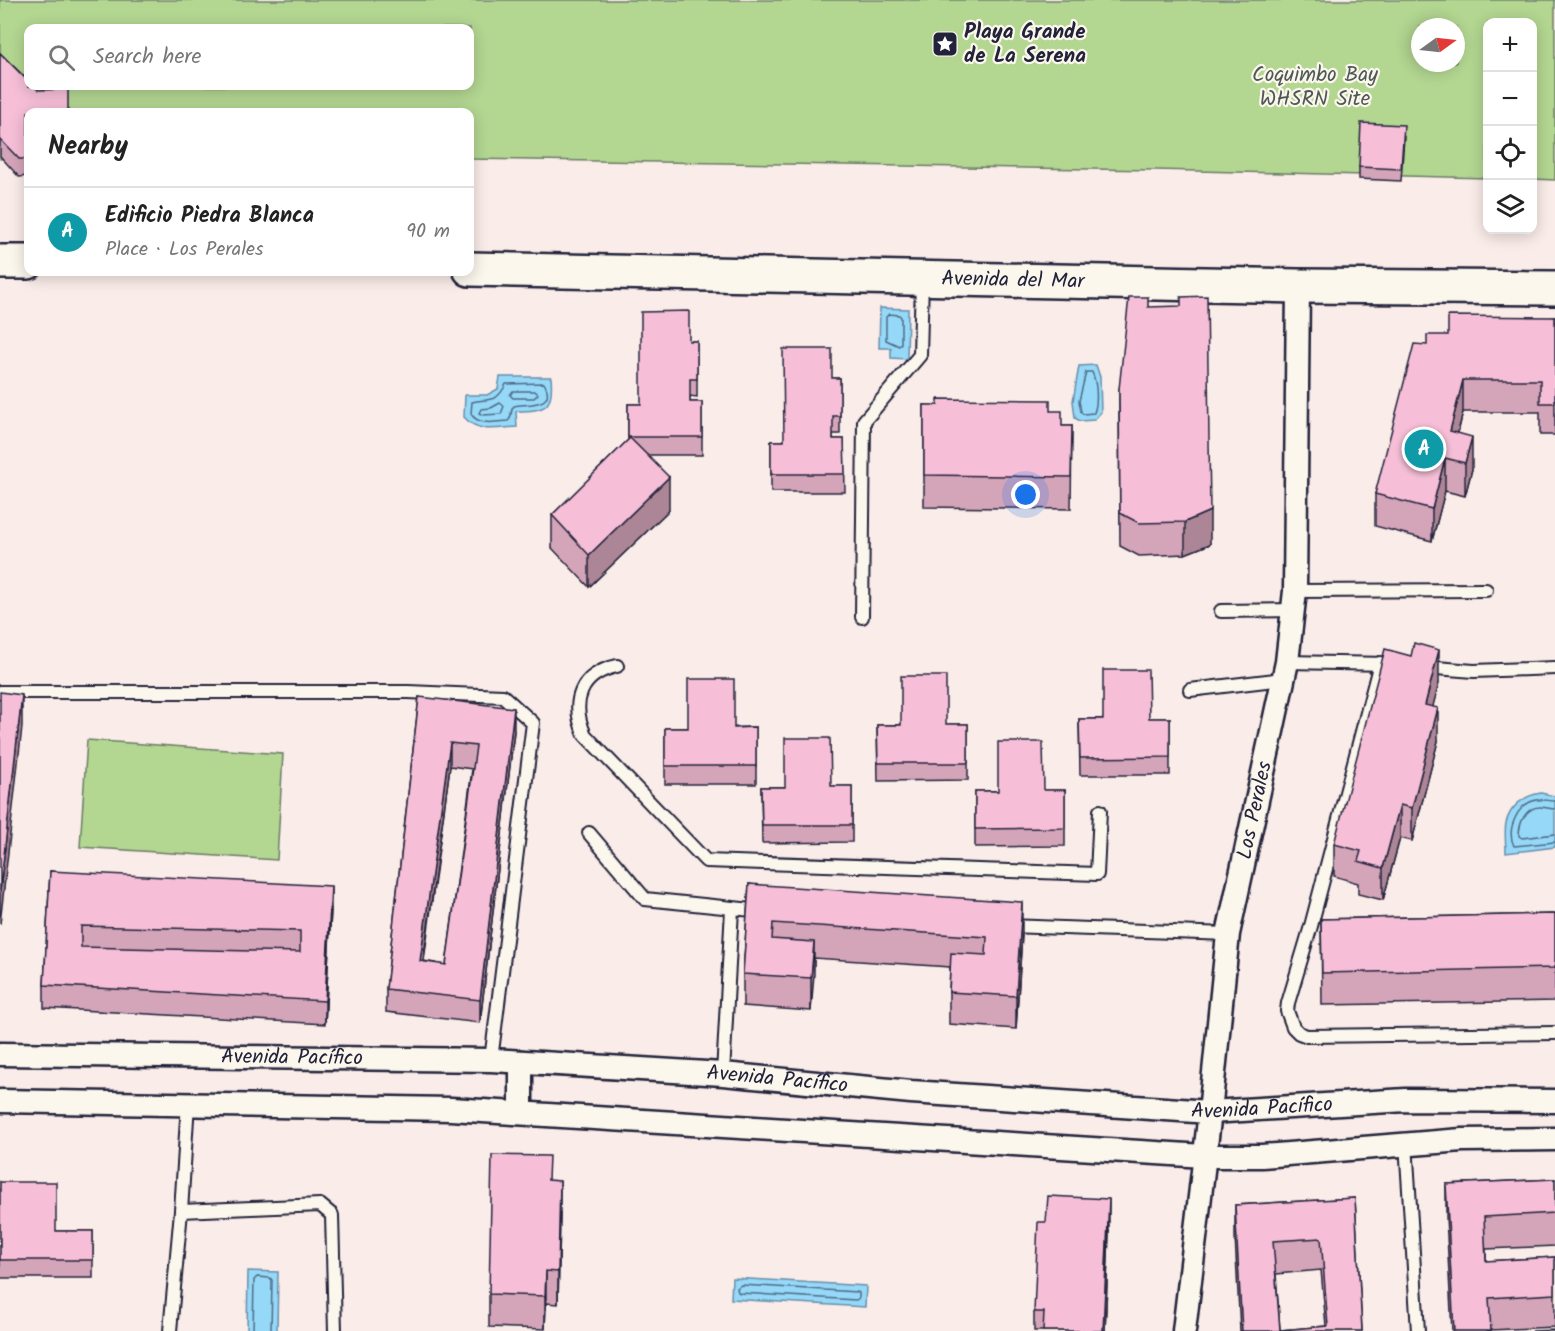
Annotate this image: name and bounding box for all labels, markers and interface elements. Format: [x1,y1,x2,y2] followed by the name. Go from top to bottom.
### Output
[964,16,1086,73] place label: Playa Grande de La Serena
[1411,18,1465,72] north arrow
[1483,18,1537,234] map controls
[1483,18,1537,72] button: +
[24,24,474,90] search box
[930,29,960,59] place icon: Playa Grande de La Serena
[93,40,201,75] text: Search here
[45,41,78,74] icon: search
[1252,59,1378,116] park label: Coquimbo Bay WHSRN Site
[1483,72,1537,126] button: −
[48,126,128,168] text: Nearby
[1483,126,1537,180] button: locate
[1483,180,1537,234] button: layers
[105,199,314,234] text: Edificio Piedra Blanca
[61,216,74,248] text: A
[406,216,450,248] text: 90 m
[105,234,264,266] text: Place · Los Perales
[941,262,1086,298] street label: Avenida del Mar
[1404,426,1444,472] pin: A
[1011,480,1040,509] your location
[1228,758,1282,862] street label: Los Perales
[221,1040,363,1075] street label: Avenida Pacífico
[706,1057,849,1102] street label: Avenida Pacífico
[1190,1088,1334,1129] street label: Avenida Pacífico

